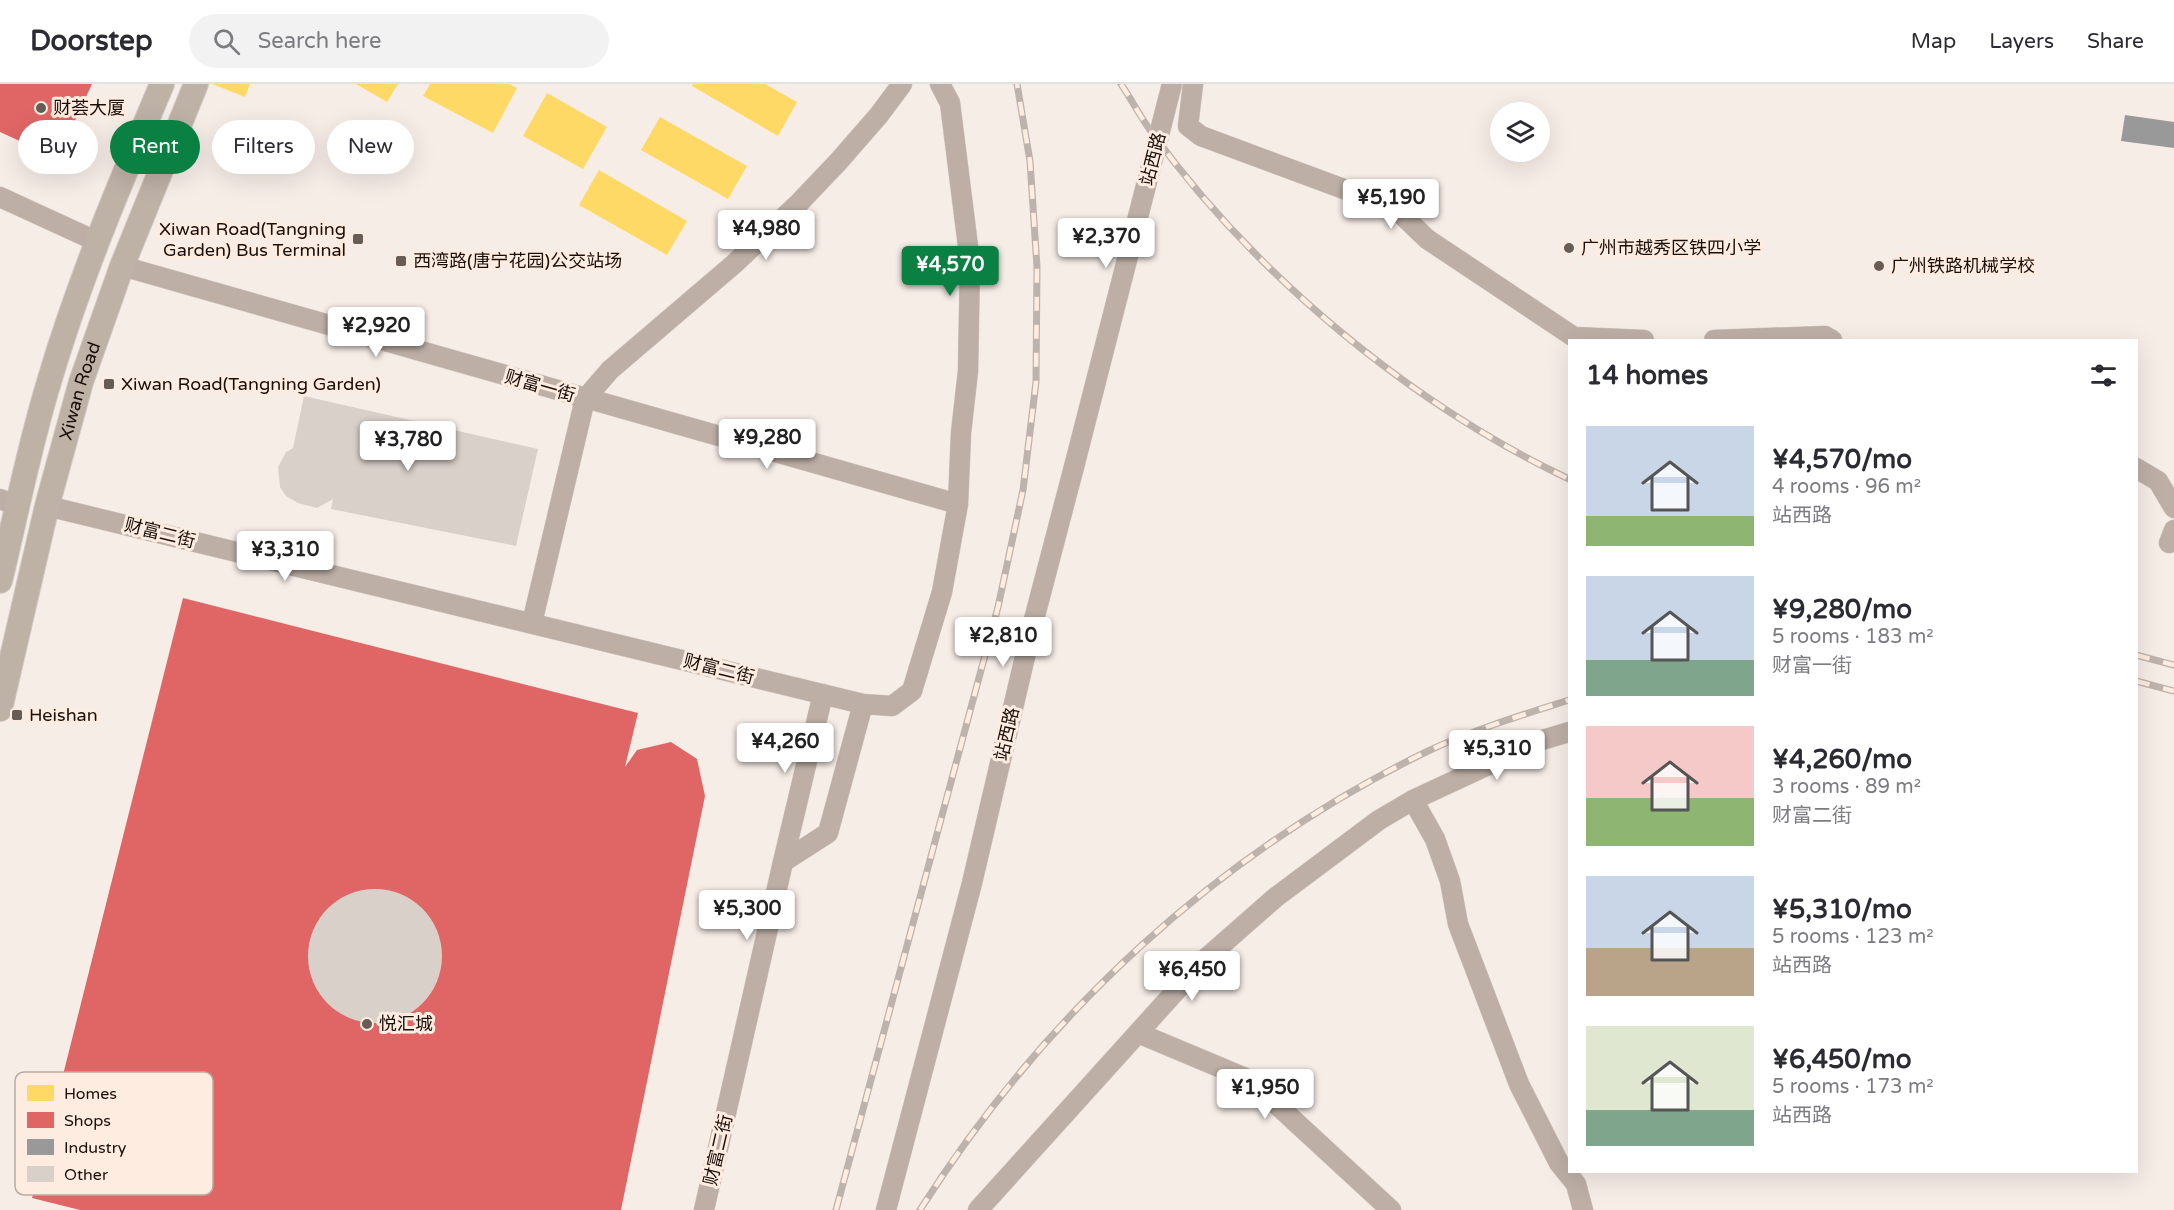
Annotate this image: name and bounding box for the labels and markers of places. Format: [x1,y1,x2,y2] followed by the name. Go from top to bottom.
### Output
[53,97,125,119] place label: 财荟大厦
[34,101,48,115] marker: 财荟大厦
[1342,179,1440,230] pin: ¥5,190
[717,210,815,261] pin: ¥4,980
[159,218,346,261] place label: Xiwan Road(Tangning Garden) Bus Terminal
[1057,218,1155,269] pin: ¥2,370
[351,232,365,246] marker: Xiwan Road(Tangning Garden) Bus Terminal
[1581,237,1761,259] place label: 广州市越秀区铁四小学
[1562,241,1576,255] marker: 广州市越秀区铁四小学
[901,246,999,297] pin: ¥4,570
[413,250,622,272] place label: 西湾路(唐宁花园)公交站场
[394,254,408,268] marker: 西湾路(唐宁花园)公交站场
[1891,255,2035,277] place label: 广州铁路机械学校
[1872,259,1886,273] marker: 广州铁路机械学校
[327,307,425,358] pin: ¥2,920
[121,373,381,395] place label: Xiwan Road(Tangning Garden)
[102,377,116,391] marker: Xiwan Road(Tangning Garden)
[718,419,816,470] pin: ¥9,280
[359,421,457,472] pin: ¥3,780
[236,531,334,582] pin: ¥3,310
[954,617,1052,668] pin: ¥2,810
[29,704,98,726] place label: Heishan
[10,708,24,722] marker: Heishan
[736,723,834,774] pin: ¥4,260
[1448,730,1546,781] pin: ¥5,310
[698,890,796,941] pin: ¥5,300
[1143,951,1241,1002] pin: ¥6,450
[379,1013,433,1035] place label: 悦汇城
[360,1017,374,1031] marker: 悦汇城
[1216,1069,1314,1120] pin: ¥1,950

